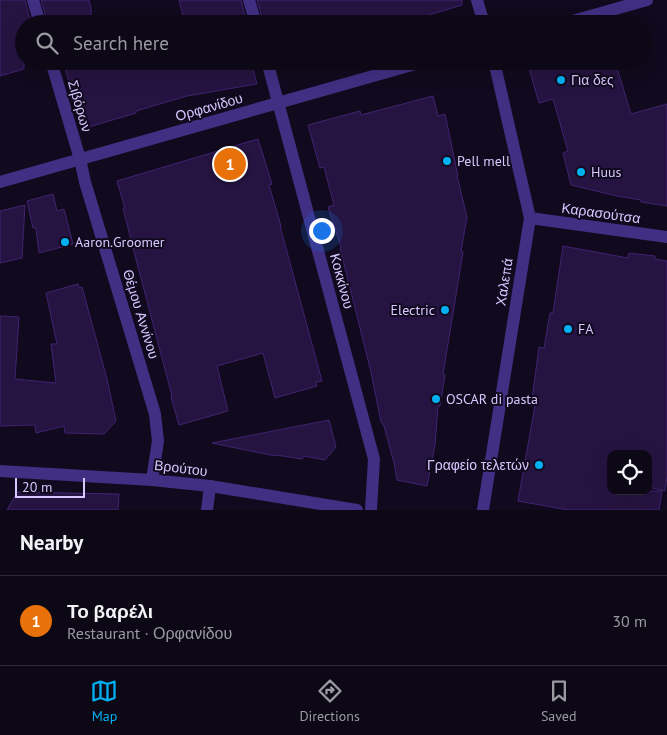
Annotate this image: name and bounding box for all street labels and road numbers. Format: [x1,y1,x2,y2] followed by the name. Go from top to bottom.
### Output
[64,78,96,134] street label: Σιβόρων
[173,89,245,125] street label: Ορφανίδου
[560,199,642,227] street label: Καρασούτσα
[326,251,358,311] street label: Κοκκίνου
[491,257,517,307] street label: Χαλεπά
[119,267,163,361] street label: Θέμου Αννίνου
[153,456,209,480] street label: Βρούτου

